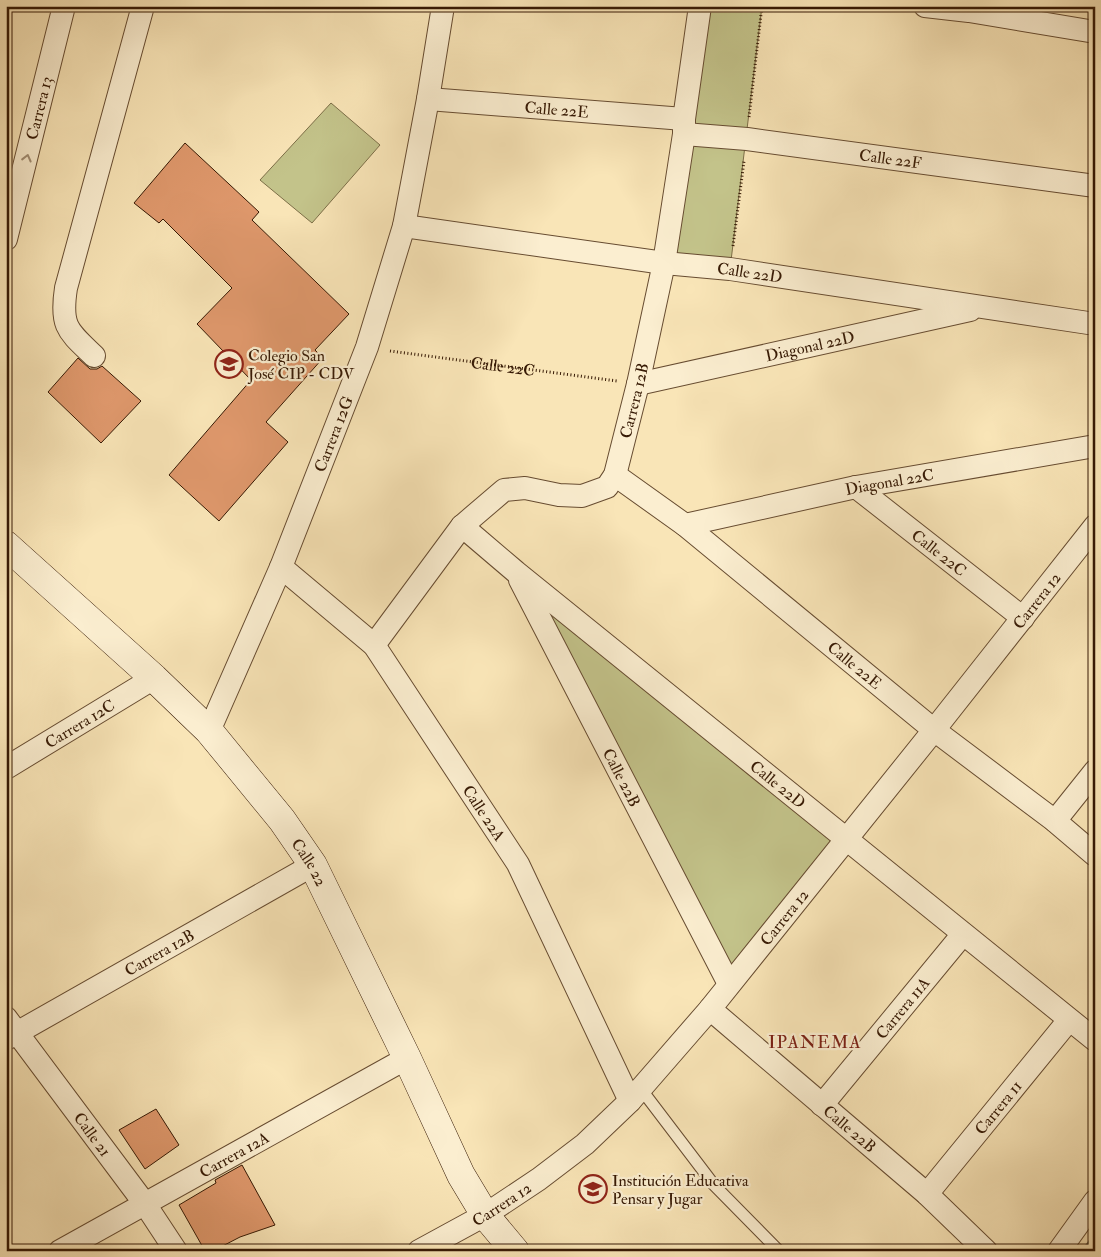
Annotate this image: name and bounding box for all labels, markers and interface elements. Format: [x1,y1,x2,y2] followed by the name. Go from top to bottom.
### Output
[22,74,57,142] street label: Carrera 13
[524,98,589,123] street label: Calle 22E
[858,145,923,173] street label: Calle 22F
[21,155,31,163] one-way arrow
[716,259,784,288] street label: Calle 22D
[763,327,857,366] street label: Diagonal 22D
[247,346,355,385] place label: Colegio San José CIP - CDV
[214,349,244,379] school or university icon: Colegio San José CIP - CDV
[470,353,536,381] street label: Calle 22C
[616,361,653,441] street label: Carrera 12B
[310,393,358,475] street label: Carrera 12G
[843,465,935,500] street label: Diagonal 22C
[907,525,970,581] street label: Calle 22C
[1009,569,1066,633] street label: Carrera 12
[823,637,885,694] street label: Calle 22E
[41,695,119,753] street label: Carrera 12C
[598,745,645,810] street label: Calle 22B
[746,756,809,813] street label: Calle 22D
[458,781,509,845] street label: Calle 22A
[287,835,331,890] street label: Calle 22
[756,885,813,950] street label: Carrera 12
[121,925,198,981] street label: Carrera 12B
[872,973,934,1043] street label: Carrera 11A
[768,1031,862,1054] district label: IPANEMA
[971,1077,1027,1139] street label: Carrera 11
[819,1101,880,1157] street label: Calle 22B
[69,1109,115,1161] street label: Calle 21
[196,1128,273,1183] street label: Carrera 12A
[612,1171,749,1210] place label: Institución Educativa Pensar y Jugar
[578,1174,608,1204] school or university icon: Institución Educativa Pensar y Jugar
[469,1178,535,1231] street label: Carrera 12

